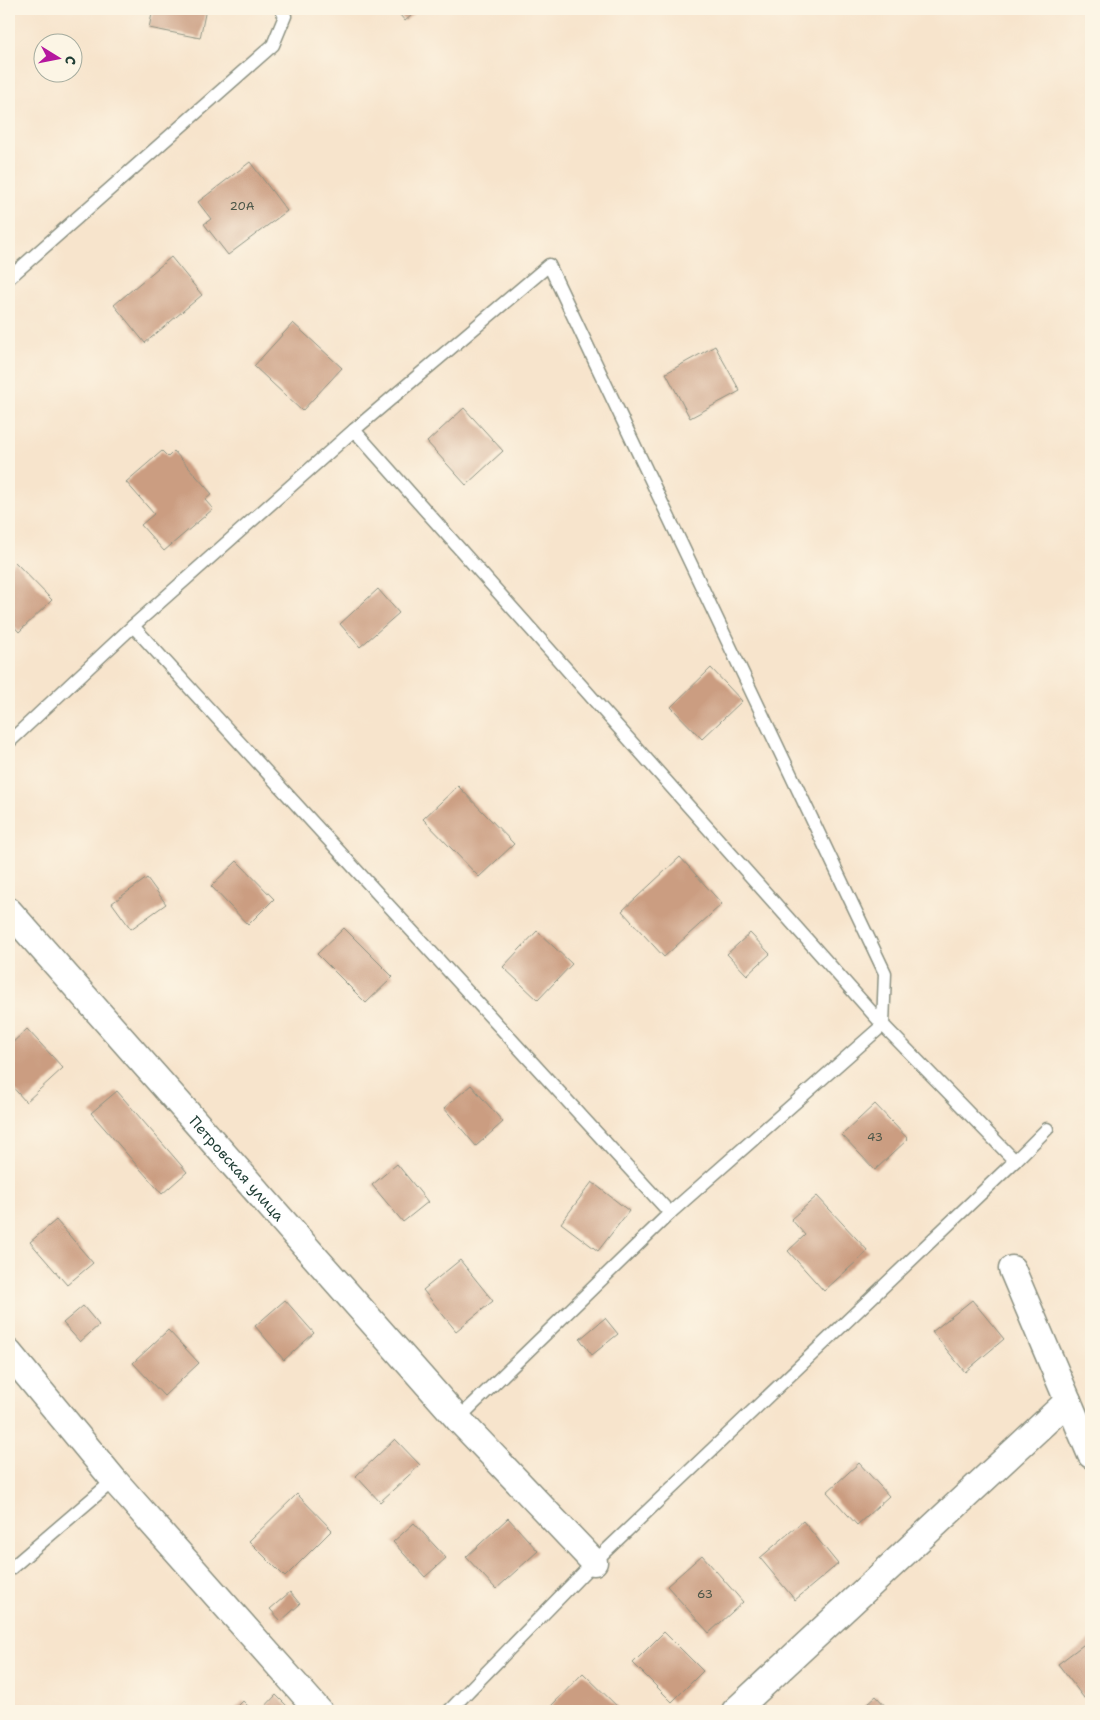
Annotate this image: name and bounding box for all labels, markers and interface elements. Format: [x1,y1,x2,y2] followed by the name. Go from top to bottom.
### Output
[32,32,82,82] north arrow
[61,54,80,66] text: С
[229,198,255,214] house number: 20А
[185,1112,289,1226] street label: Петровская улица
[867,1129,883,1145] house number: 43
[697,1586,713,1602] house number: 63

